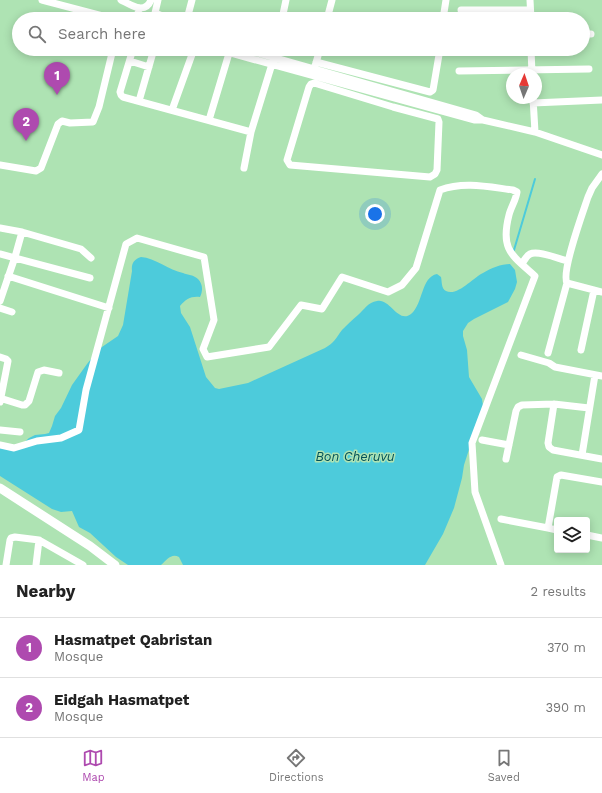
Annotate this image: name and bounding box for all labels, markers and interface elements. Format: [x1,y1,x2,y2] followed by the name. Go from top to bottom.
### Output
[12,12,590,56] search box
[26,23,48,45] icon: search
[58,25,146,43] text: Search here
[44,62,70,95] pin: 1
[506,68,542,104] north arrow
[13,108,39,141] pin: 2
[365,204,385,224] your location
[315,449,395,464] water label: Bon Cheruvu
[554,517,590,553] map controls
[554,517,590,553] button: layers
[16,581,75,601] text: Nearby
[531,584,586,599] text: 2 results
[54,631,212,649] text: Hasmatpet Qabristan
[26,640,32,655] text: 1
[547,640,586,655] text: 370 m
[54,649,103,664] text: Mosque
[54,691,189,709] text: Eidgah Hasmatpet
[25,700,33,715] text: 2
[545,700,586,715] text: 390 m
[54,709,103,724] text: Mosque
[82,747,105,784] tab: Map
[269,747,323,784] tab: Directions
[488,747,520,784] tab: Saved

